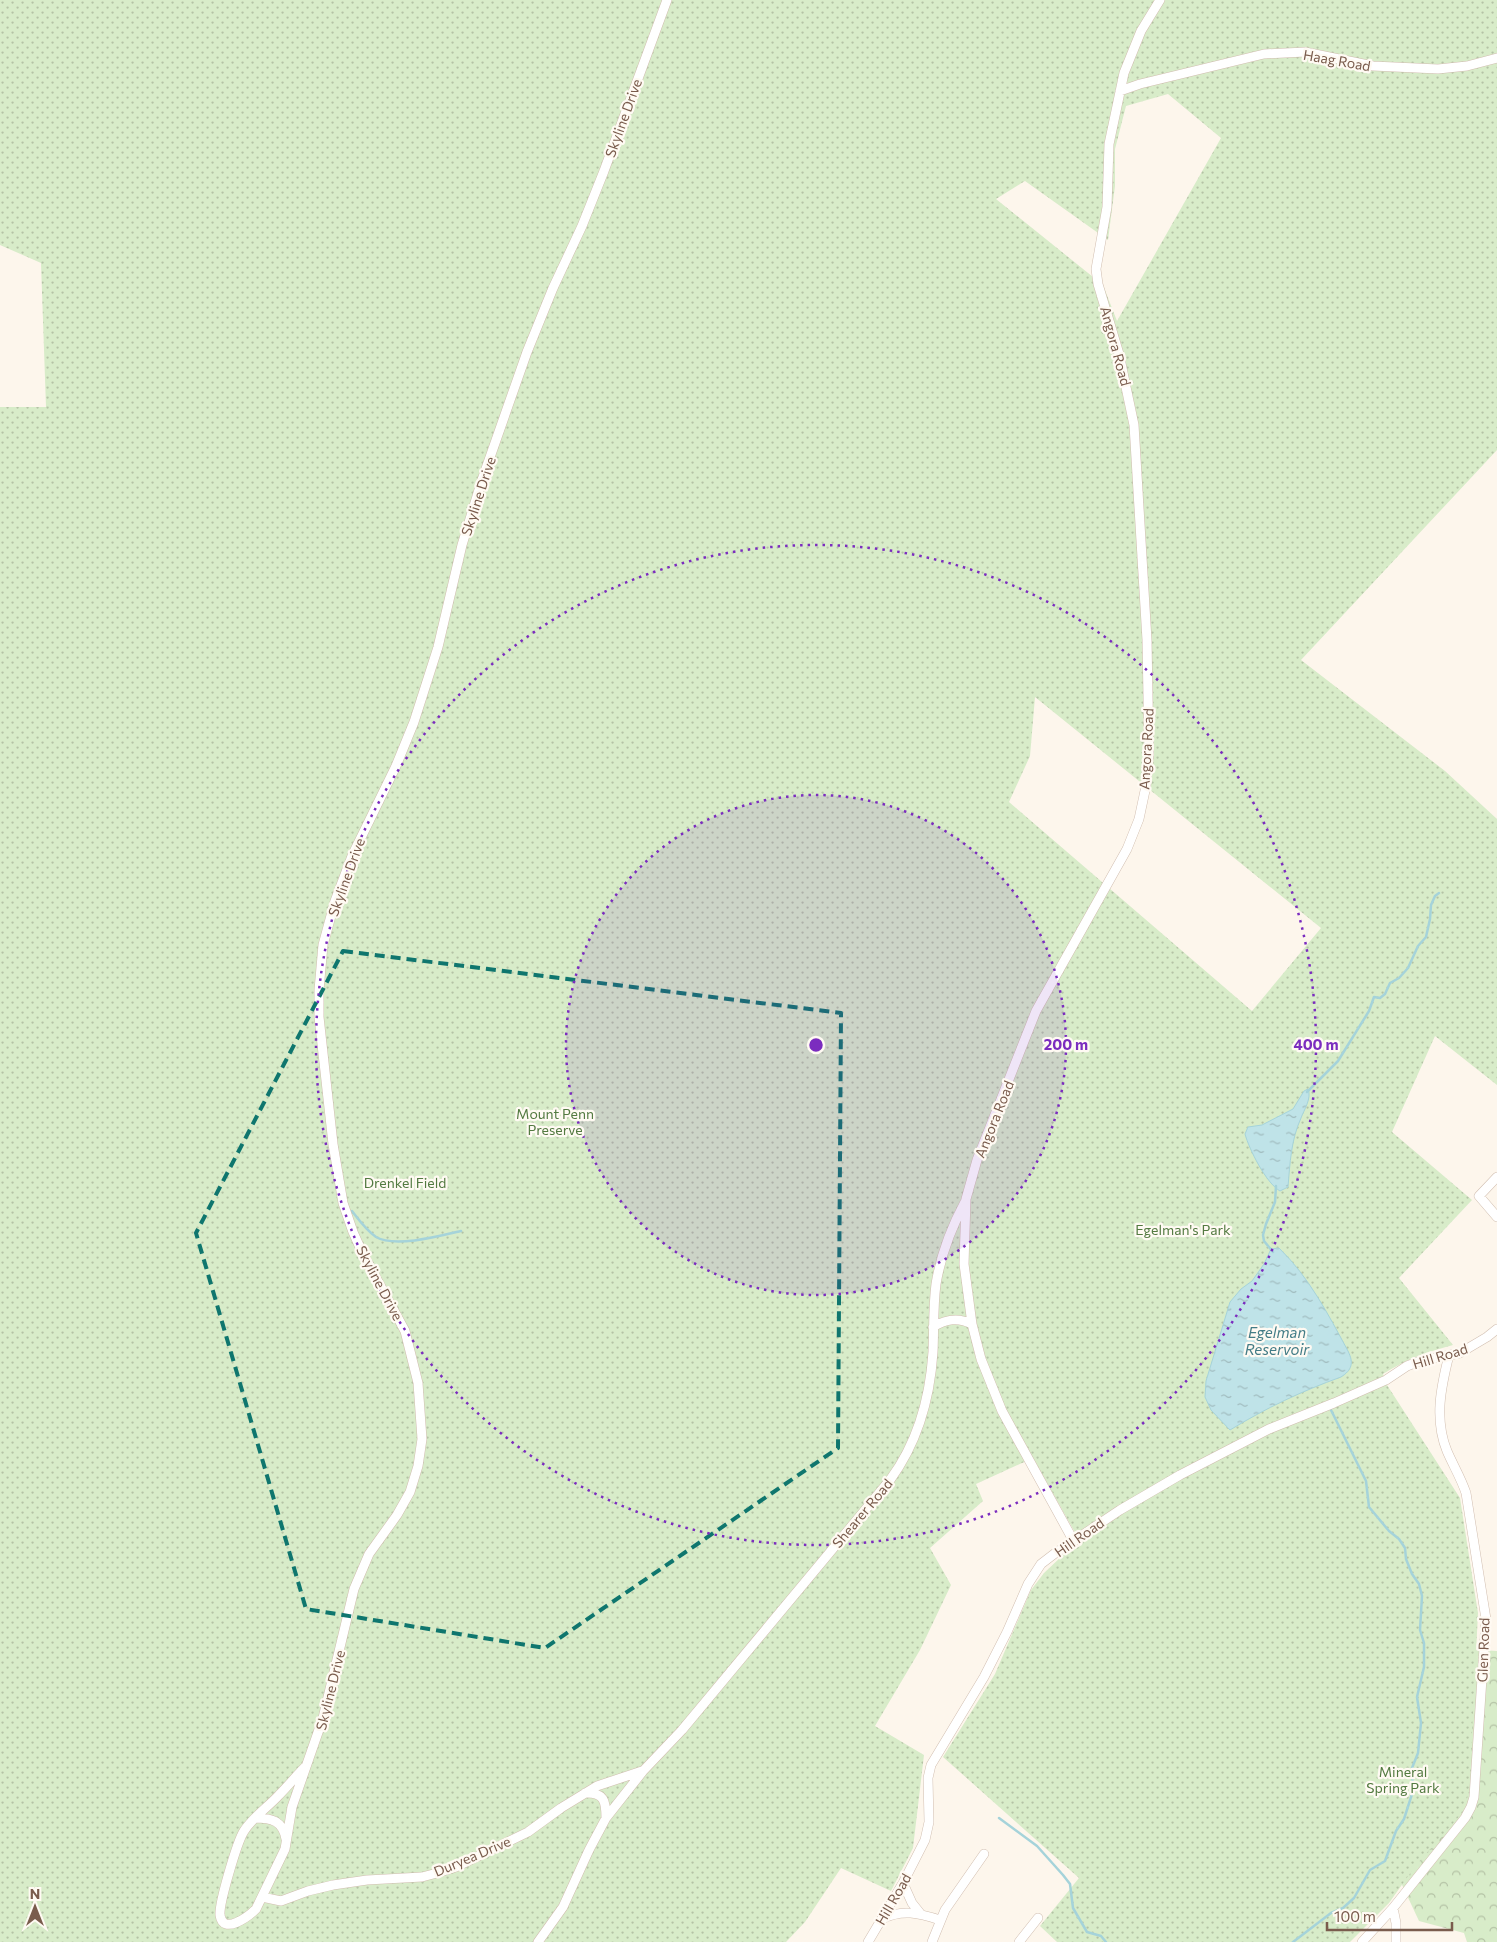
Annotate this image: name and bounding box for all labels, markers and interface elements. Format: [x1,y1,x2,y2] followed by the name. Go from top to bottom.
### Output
[1302,46,1372,74] street label: Haag Road
[601,77,645,159] street label: Skyline Drive
[1097,304,1135,388] street label: Angora Road
[457,454,499,538] street label: Skyline Drive
[1135,708,1157,790] street label: Angora Road
[324,836,368,918] street label: Skyline Drive
[1044,1035,1088,1053] text: 200 m
[1293,1035,1339,1053] text: 400 m
[807,1036,825,1054] centre of rings
[971,1078,1017,1160] street label: Angora Road
[516,1105,594,1138] park label: Mount Penn Preserve
[364,1174,446,1191] park label: Drenkel Field
[1135,1221,1231,1238] park label: Egelman's Park
[353,1243,407,1323] street label: Skyline Drive
[1245,1323,1310,1358] water label: Egelman Reservoir
[1410,1340,1470,1372] street label: Hill Road
[828,1475,896,1551] street label: Shearer Road
[1051,1514,1107,1560] street label: Hill Road
[1473,1617,1493,1683] street label: Glen Road
[312,1648,348,1732] street label: Skyline Drive
[1366,1763,1440,1796] park label: Mineral Spring Park
[431,1832,513,1880] street label: Duryea Drive
[871,1870,915,1928] street label: Hill Road
[10,1882,60,1932] north arrow
[30,1885,40,1902] text: N
[1327,1900,1452,1932] scale bar
[1334,1907,1376,1925] text: 100 m

